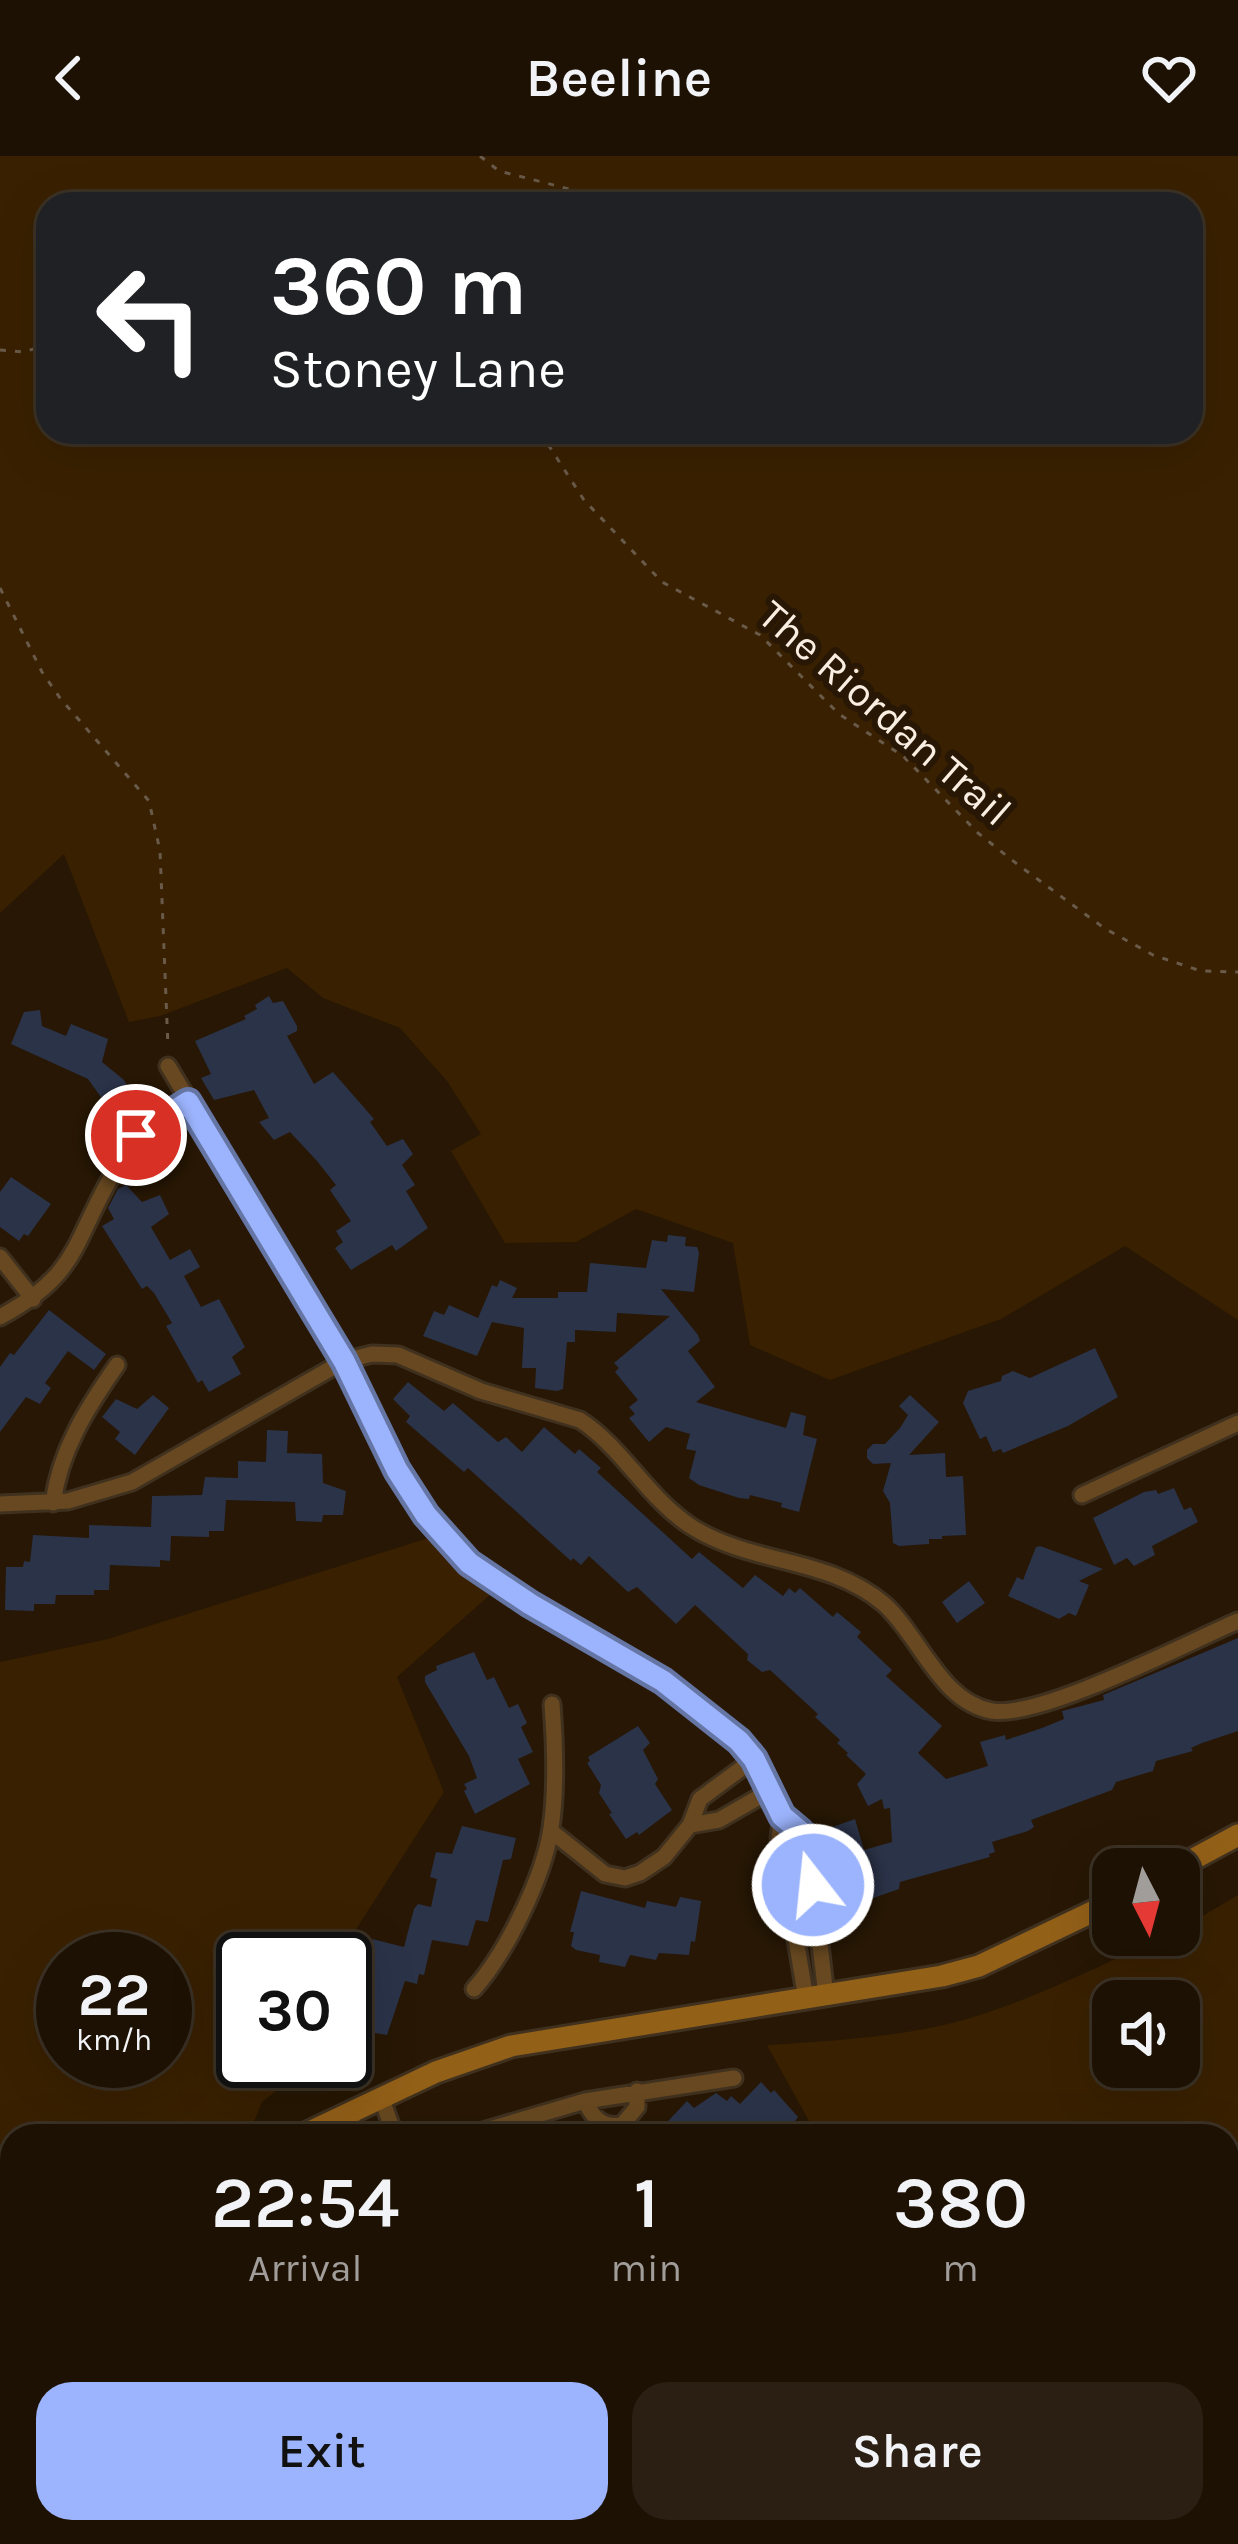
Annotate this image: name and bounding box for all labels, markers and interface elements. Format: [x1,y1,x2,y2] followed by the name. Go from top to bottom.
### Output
[36,45,102,111] icon: back
[1136,45,1202,111] icon: heart
[526,46,712,110] text: Beeline
[270,237,527,335] text: 360 m
[72,240,228,396] icon: left
[270,337,566,401] text: Stoney Lane
[749,590,1021,836] street label: The Riordan Trail
[85,1084,187,1186] pin
[103,1102,169,1168] icon: arrive
[750,1822,876,1948] position arrow
[1092,1848,1200,1956] north arrow
[1092,1848,1200,2088] map controls
[216,1932,372,2088] speed limit sign: 30
[78,1960,150,2030] text: 22
[1092,1980,1200,2088] button: sound
[76,2022,152,2058] text: km/h
[211,2161,399,2245] text: 22:54
[634,2161,659,2245] text: 1
[893,2161,1028,2245] text: 380
[248,2245,362,2291] text: Arrival
[610,2245,682,2291] text: min
[942,2245,979,2291] text: m
[36,2382,608,2520] button: Exit
[632,2382,1203,2520] button: Share

